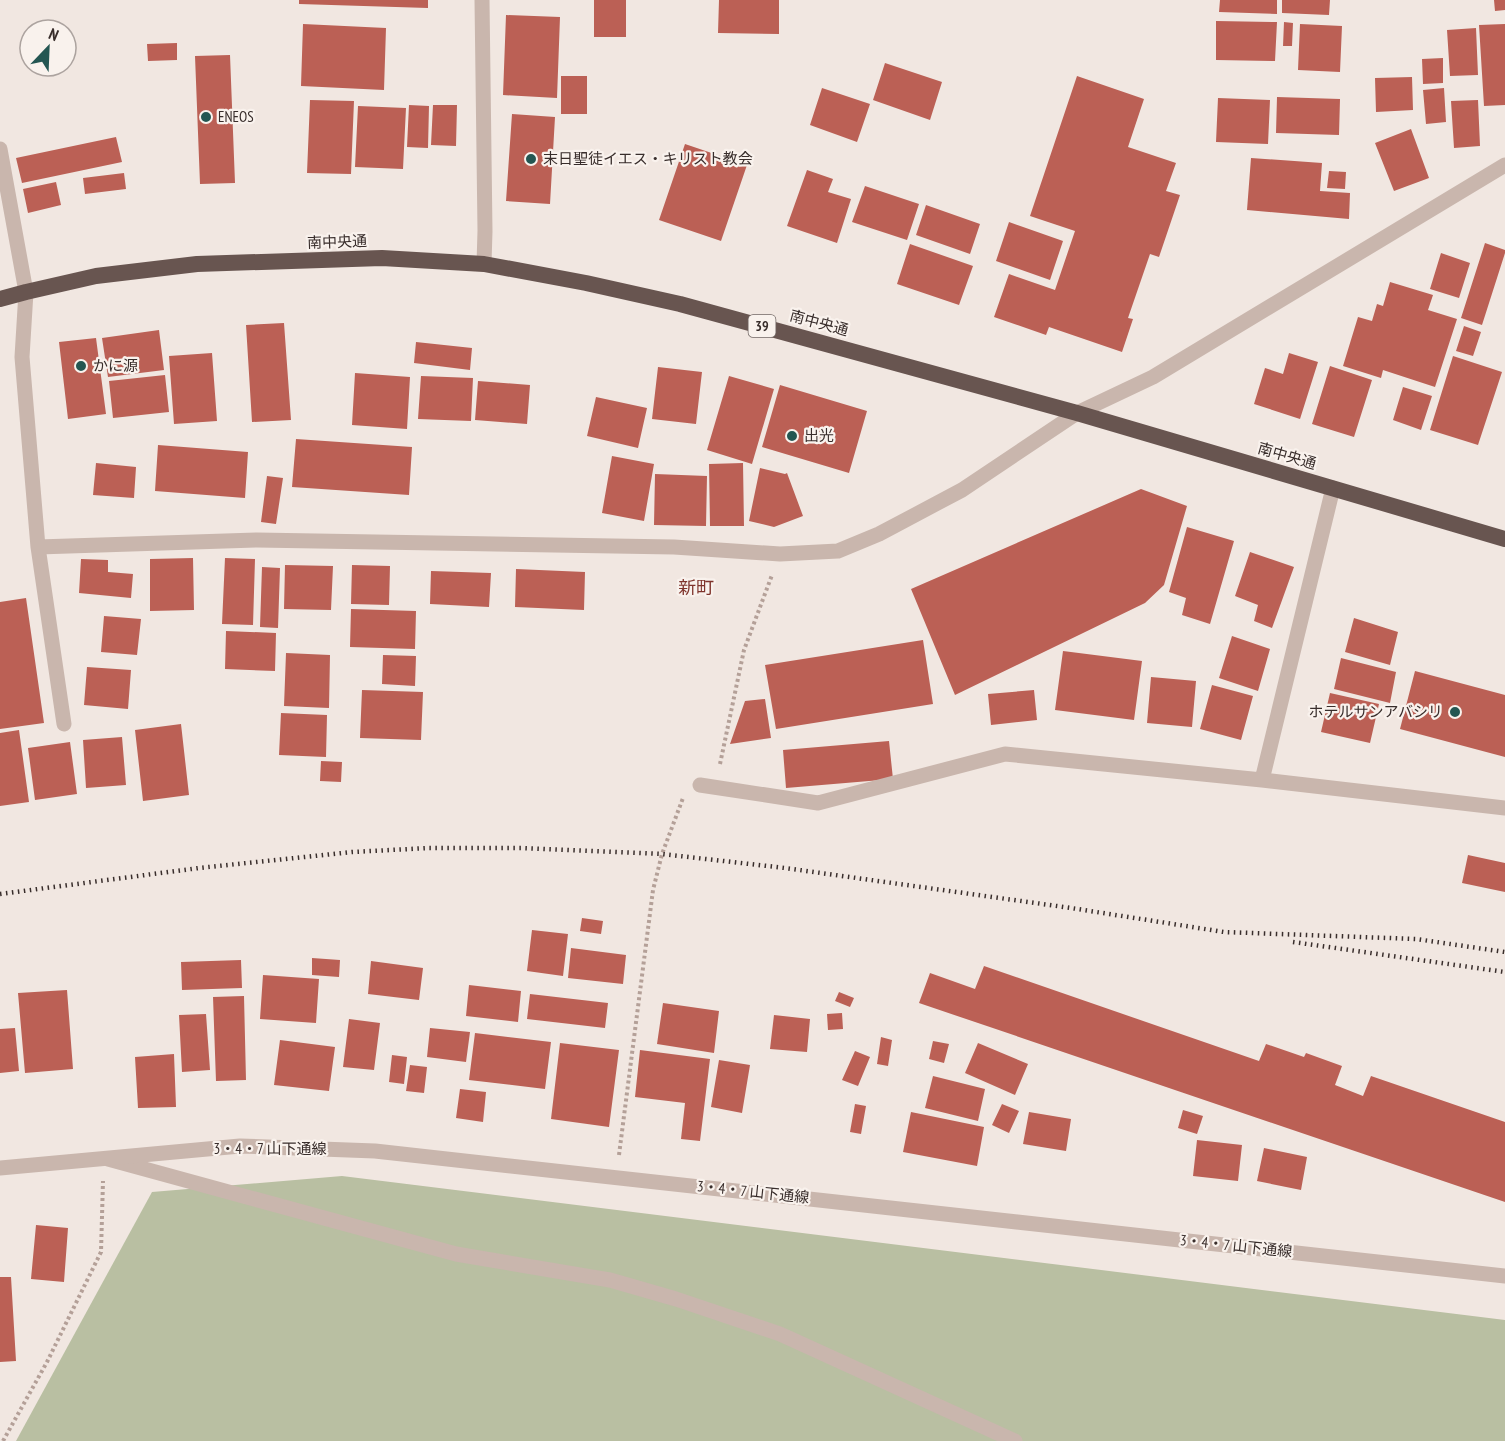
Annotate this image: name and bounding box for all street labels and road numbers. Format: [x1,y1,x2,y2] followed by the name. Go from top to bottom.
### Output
[307,231,367,252] street label: 南中央通
[788,306,851,339] street label: 南中央通
[748,315,776,337] road number: 39
[1256,438,1319,473] street label: 南中央通
[214,1139,326,1158] street label: 3・4・7 山下通線
[696,1176,810,1207] street label: 3・4・7 山下通線
[1179,1230,1293,1261] street label: 3・4・7 山下通線

